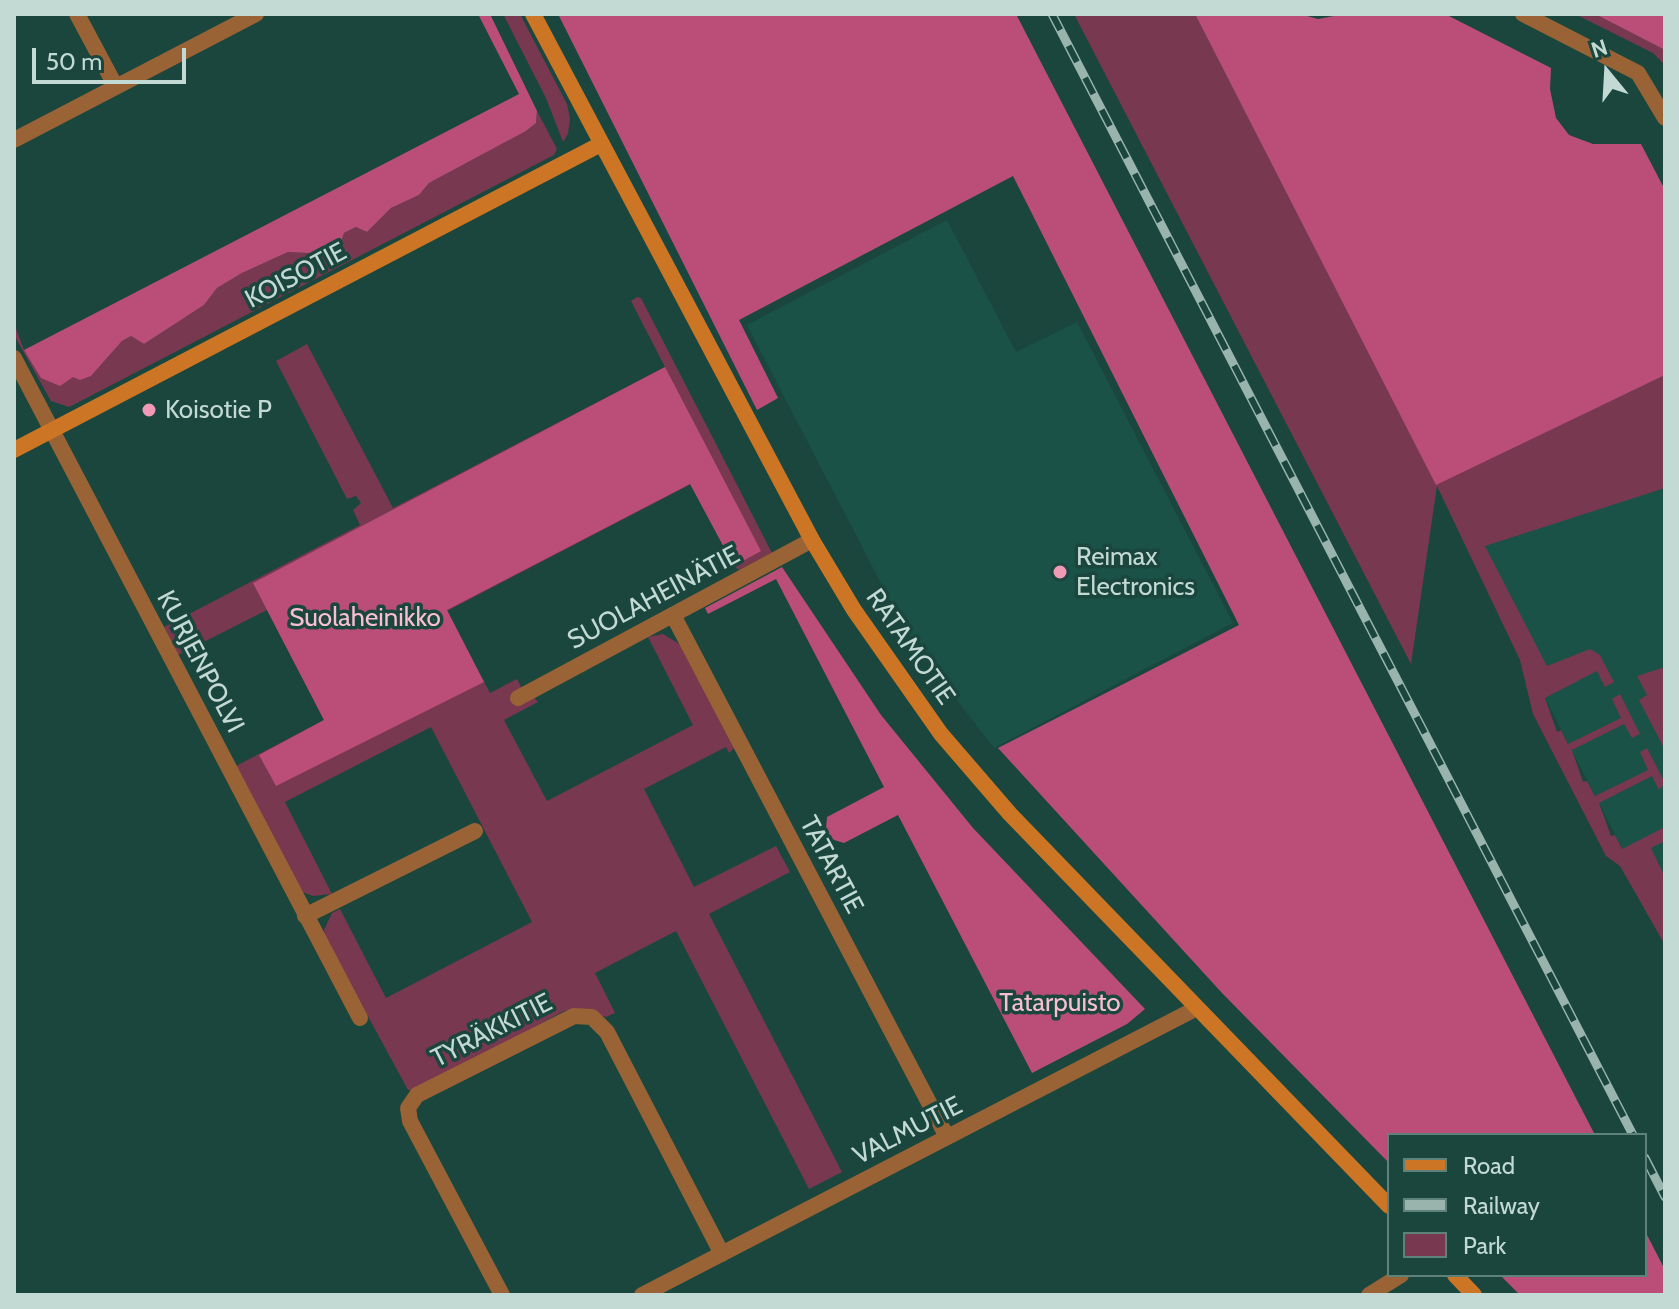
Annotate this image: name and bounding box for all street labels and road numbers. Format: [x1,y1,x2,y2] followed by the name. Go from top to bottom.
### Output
[240,236,352,316] street label: KOISOTIE
[563,540,745,656] street label: SUOLAHEINÄTIE
[859,583,961,711] street label: RATAMOTIE
[150,586,250,738] street label: KURJENPOLVI
[792,811,870,919] street label: TATARTIE
[426,987,558,1075] street label: TYRÄKKITIE
[848,1090,968,1172] street label: VALMUTIE

